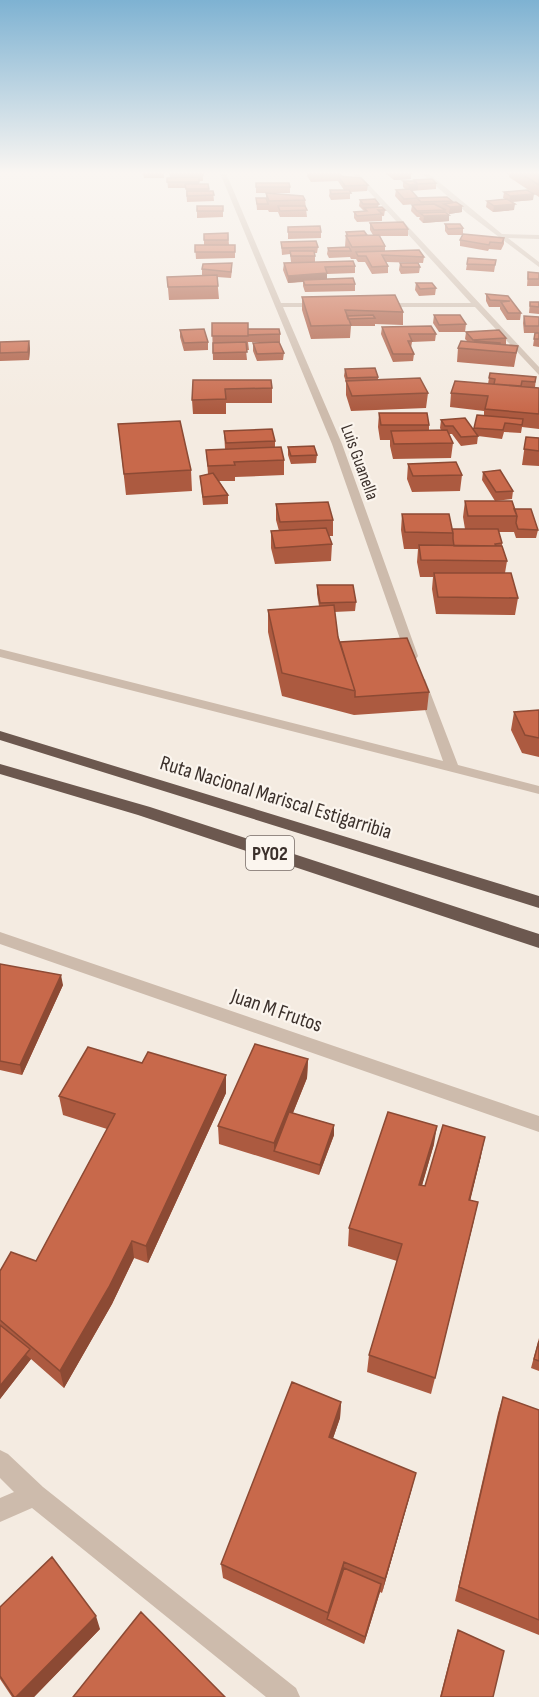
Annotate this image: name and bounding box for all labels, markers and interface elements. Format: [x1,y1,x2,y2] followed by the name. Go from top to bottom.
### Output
[336,422,383,503] street label: Luis Guanella
[157,750,395,845] street label: Ruta Nacional Mariscal Estigarribia
[246,836,294,870] road number: PY02
[227,983,326,1038] street label: Juan M Frutos

